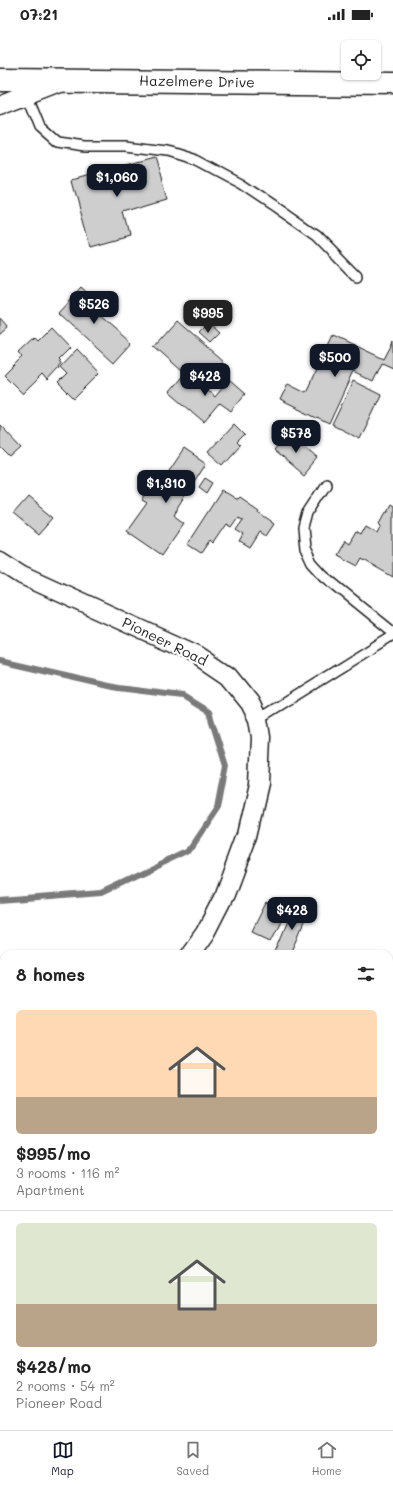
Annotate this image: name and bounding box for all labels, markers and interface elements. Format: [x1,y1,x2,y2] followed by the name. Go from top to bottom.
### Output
[20,4,58,24] text: 07:21
[341,40,381,80] map controls
[341,40,381,80] button: locate
[139,70,255,92] street label: Hazelmere Drive
[84,164,150,198] pin: $1,060
[96,168,138,185] text: $1,060
[70,291,118,325] pin: $526
[79,295,109,312] text: $526
[184,300,232,334] pin: $995
[192,304,224,321] text: $995
[311,344,359,378] pin: $500
[319,348,351,365] text: $500
[181,363,229,397] pin: $428
[189,367,221,384] text: $428
[272,420,320,454] pin: $578
[281,424,311,441] text: $578
[133,470,199,504] pin: $1,310
[146,474,186,491] text: $1,310
[119,612,211,670] street label: Pioneer Road
[268,897,316,931] pin: $428
[276,901,308,918] text: $428
[16,963,85,985] text: 8 homes
[355,963,377,985] icon: filters
[161,1036,233,1108] icon: home
[16,1142,91,1164] text: $995/mo
[16,1164,119,1181] text: 3 rooms · 116 m²
[16,1181,85,1198] text: Apartment
[161,1249,233,1321] icon: home
[16,1355,91,1377] text: $428/mo
[16,1377,115,1394] text: 2 rooms · 54 m²
[16,1394,102,1411] text: Pioneer Road
[51,1439,74,1478] tab: Map
[176,1439,209,1478] tab: Saved
[312,1439,342,1478] tab: Home

